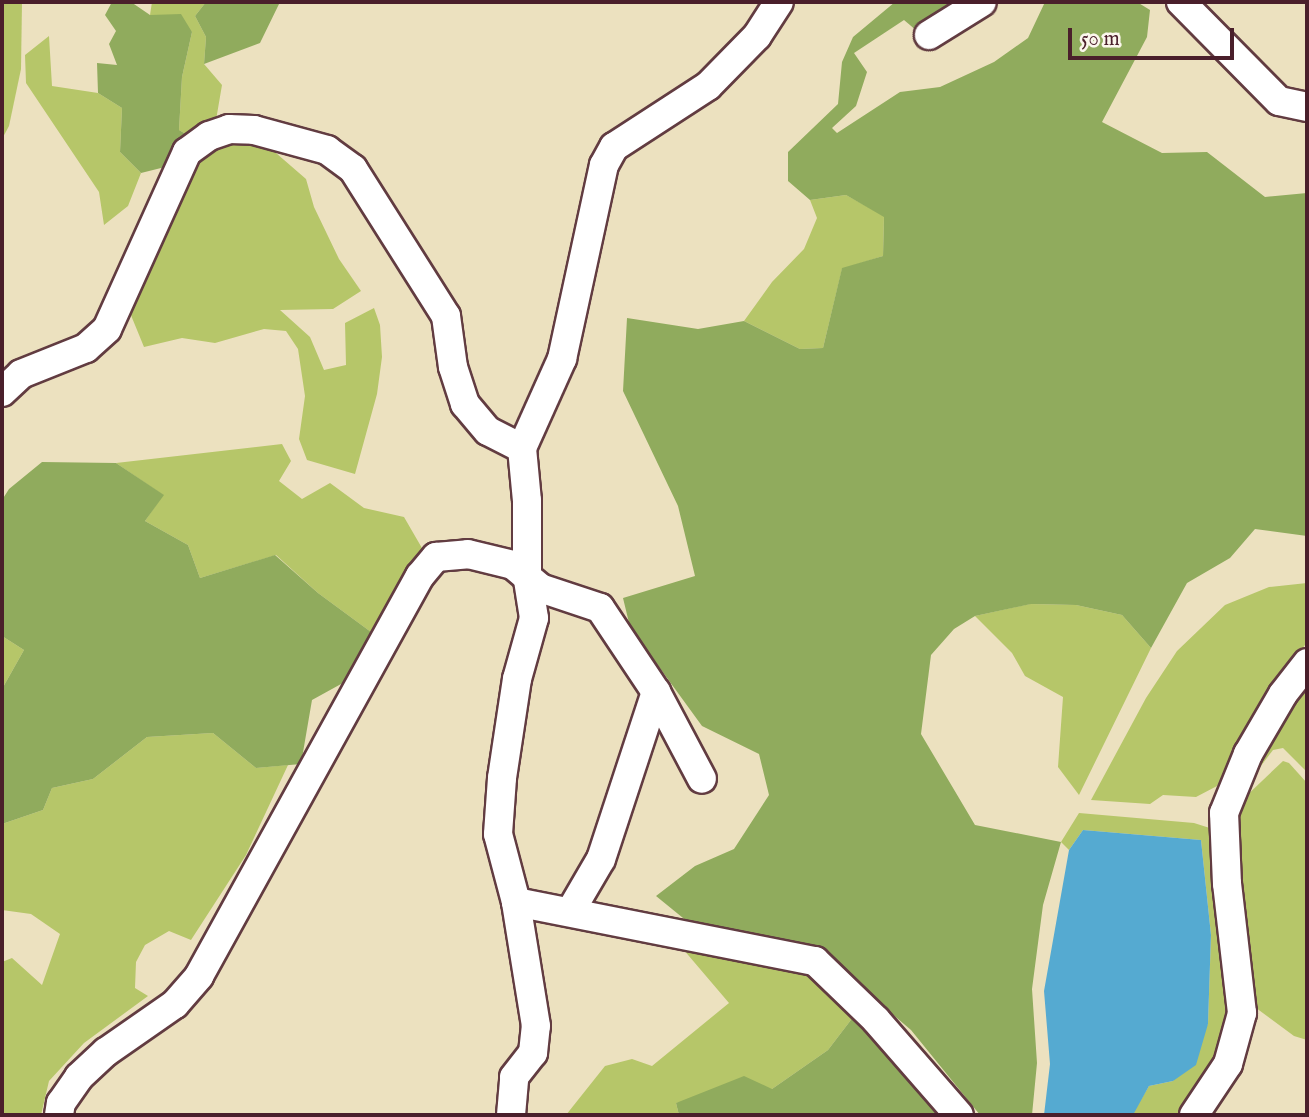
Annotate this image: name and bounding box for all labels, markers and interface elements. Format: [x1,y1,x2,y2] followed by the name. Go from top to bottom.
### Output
[1071,14,1237,58] scale bar
[1081,26,1120,53] text: 50 m

